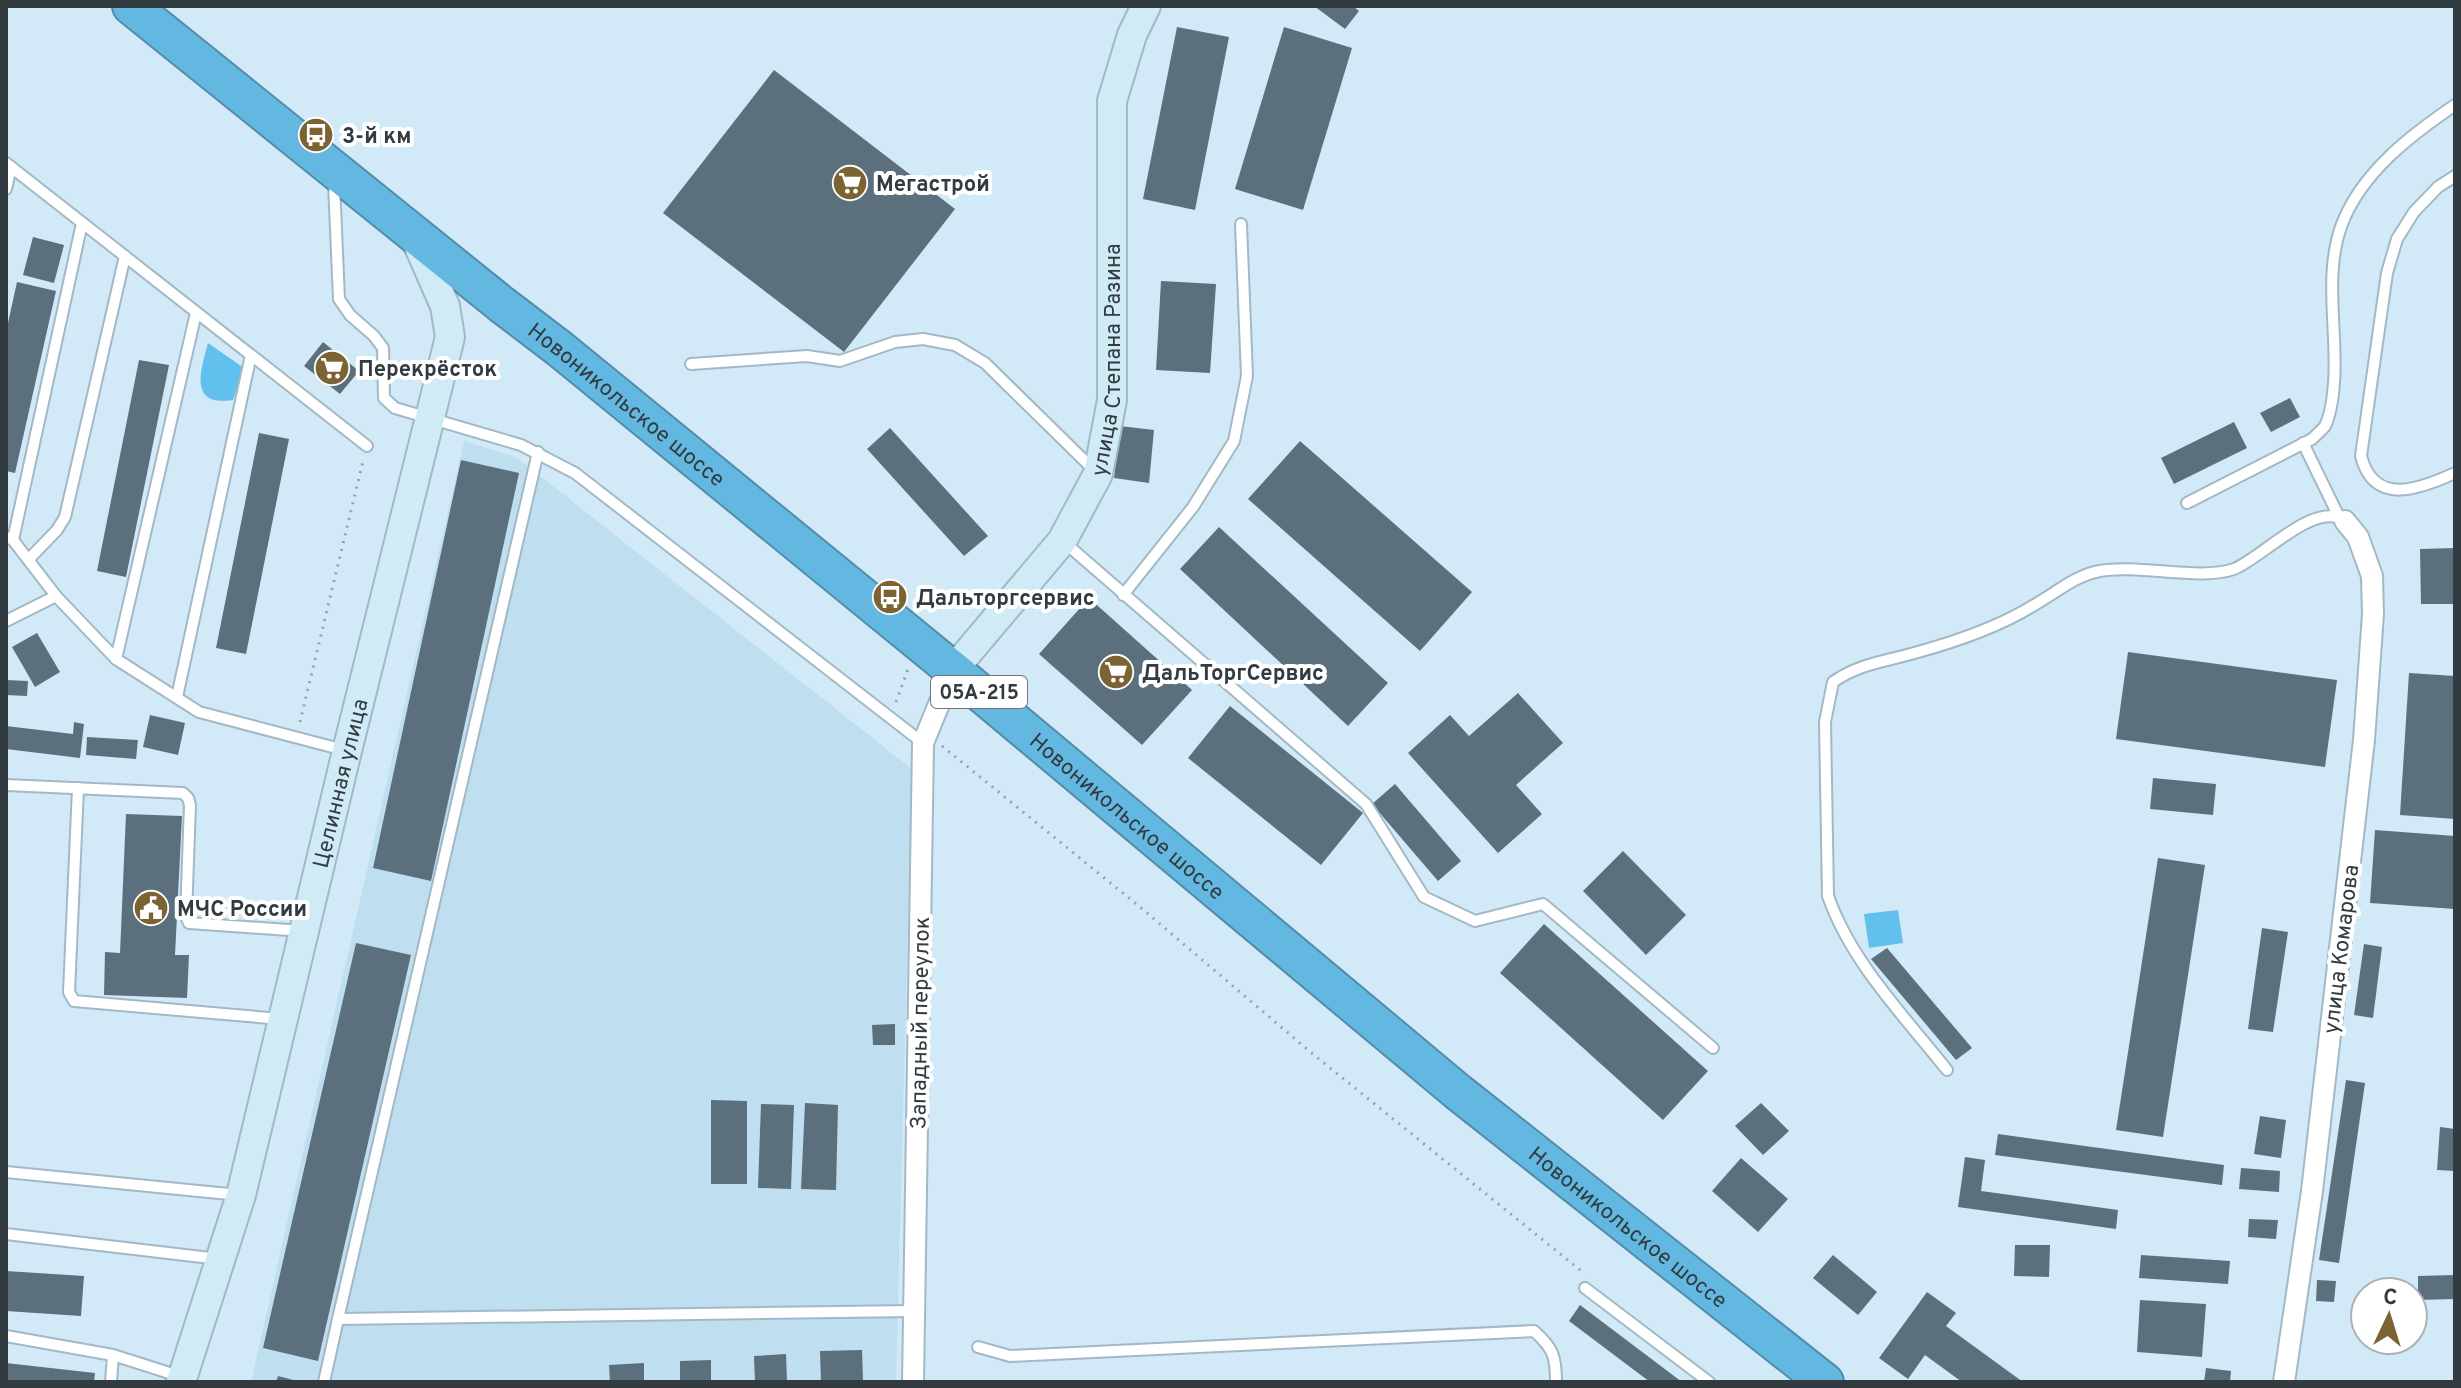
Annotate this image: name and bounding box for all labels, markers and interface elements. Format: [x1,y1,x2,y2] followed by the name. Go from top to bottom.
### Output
[297,116,335,154] bus stop icon: 3-й км
[342,124,411,151] place label: 3-й км
[831,164,869,202] supermarket icon: Мегастрой
[876,172,990,199] place label: Мегастрой
[1087,243,1129,479] street label: улица Степана Разина
[521,318,729,494] street label: Новоникольское шоссе
[313,349,351,387] supermarket icon: Перекрёсток
[358,357,497,384] place label: Перекрёсток
[871,578,909,616] bus stop icon: Дальторгсервис
[916,586,1095,613] place label: Дальторгсервис
[1097,653,1135,691] supermarket icon: ДальТоргСервис
[1142,661,1324,688] place label: ДальТоргСервис
[931,676,1027,708] road number: 05А-215
[309,696,376,871] street label: Целинная улица
[1023,728,1229,907] street label: Новоникольское шоссе
[2319,863,2366,1036] street label: улица Комарова
[132,889,170,927] public building icon: МЧС России
[177,897,307,924] place label: МЧС России
[906,916,937,1130] street label: Западный переулок
[1522,1142,1732,1315] street label: Новоникольское шоссе
[2349,1276,2429,1356] north arrow
[2382,1285,2398,1313] text: С

